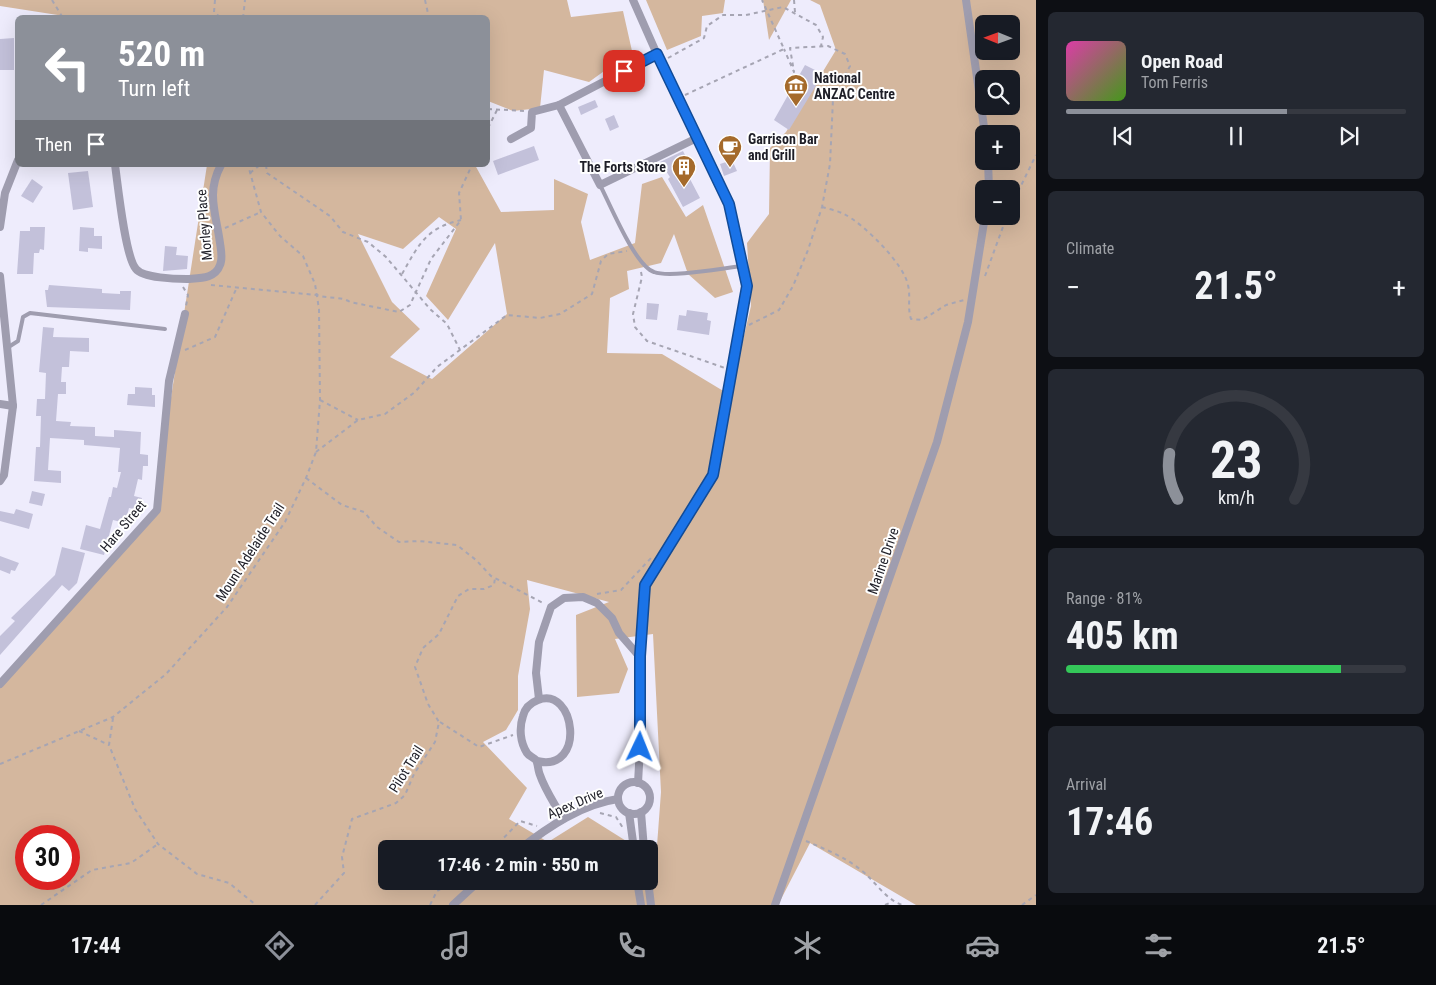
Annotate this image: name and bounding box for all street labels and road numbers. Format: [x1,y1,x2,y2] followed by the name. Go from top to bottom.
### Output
[193,188,215,261] street label: Morley Place
[97,497,149,555] street label: Hare Street
[212,500,288,604] street label: Mount Adelaide Trail
[864,525,902,596] street label: Marine Drive
[385,743,427,795] street label: Pilot Trail
[545,784,606,822] street label: Apex Drive

